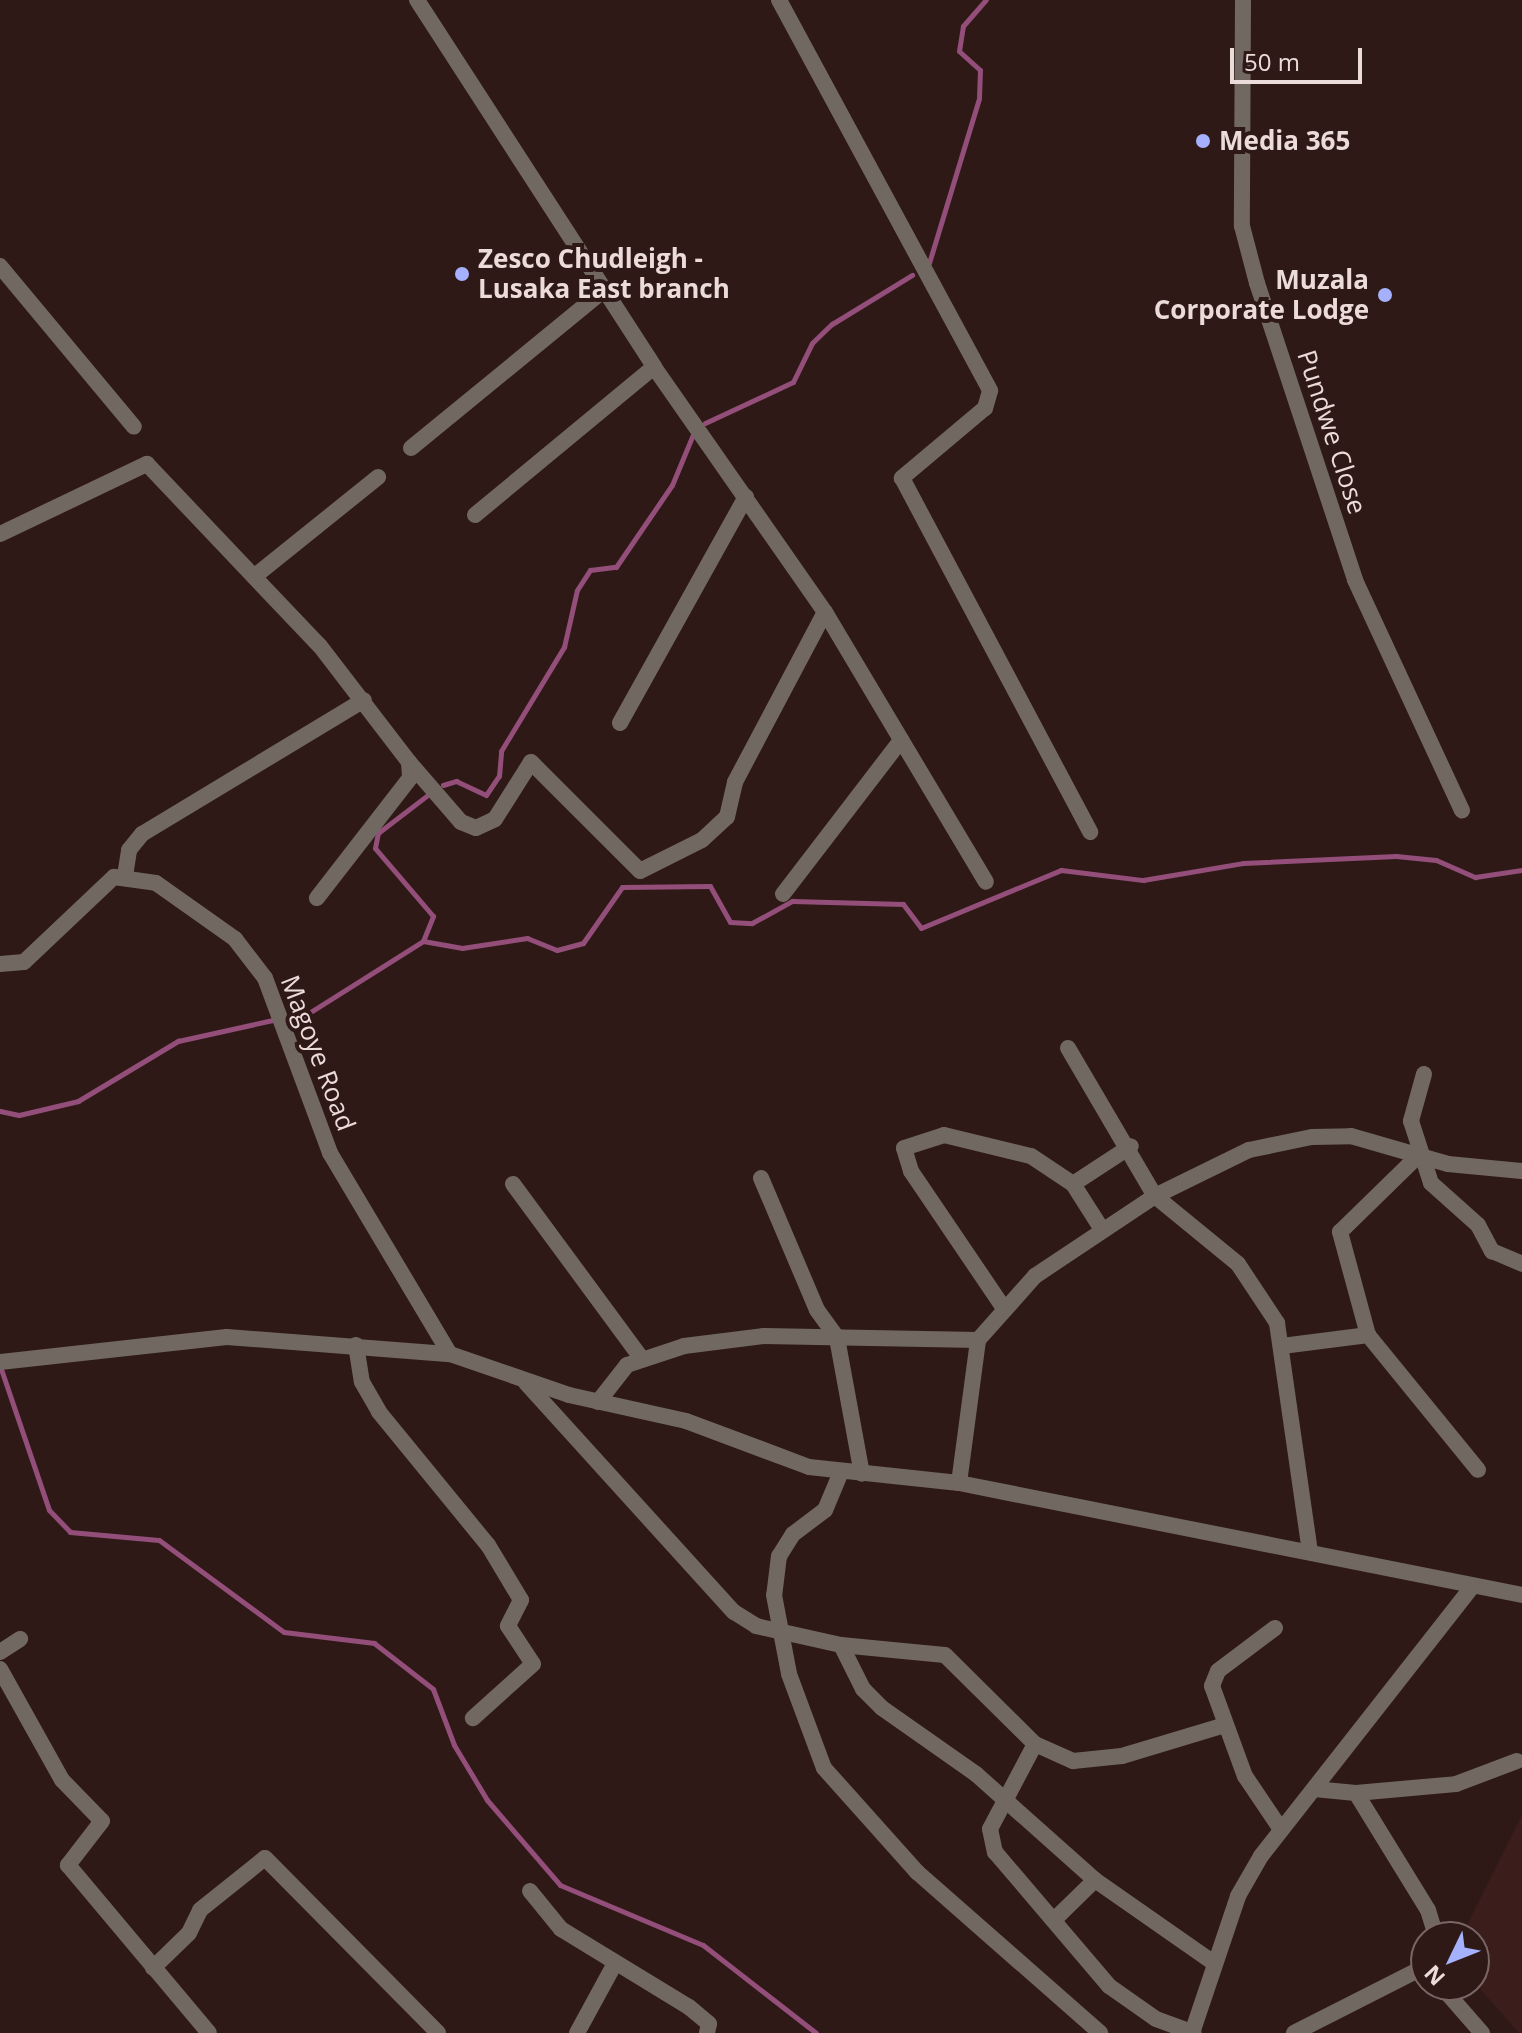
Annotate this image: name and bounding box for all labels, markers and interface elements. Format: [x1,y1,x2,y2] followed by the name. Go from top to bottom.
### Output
[1234,32,1366,82] scale bar
[1244,45,1300,78] text: 50 m
[1219,125,1350,157] place label: Media 365
[1194,132,1212,150] marker: Media 365
[478,243,730,304] place label: Zesco Chudleigh - Lusaka East branch
[1154,264,1369,326] place label: Muzala Corporate Lodge
[453,265,471,283] marker: Zesco Chudleigh - Lusaka East branch
[1376,286,1394,304] marker: Muzala Corporate Lodge
[1291,346,1373,518] street label: Pundwe Close
[274,971,362,1135] street label: Magoye Road
[1410,1921,1490,2001] north arrow
[1417,1959,1451,1993] text: N

